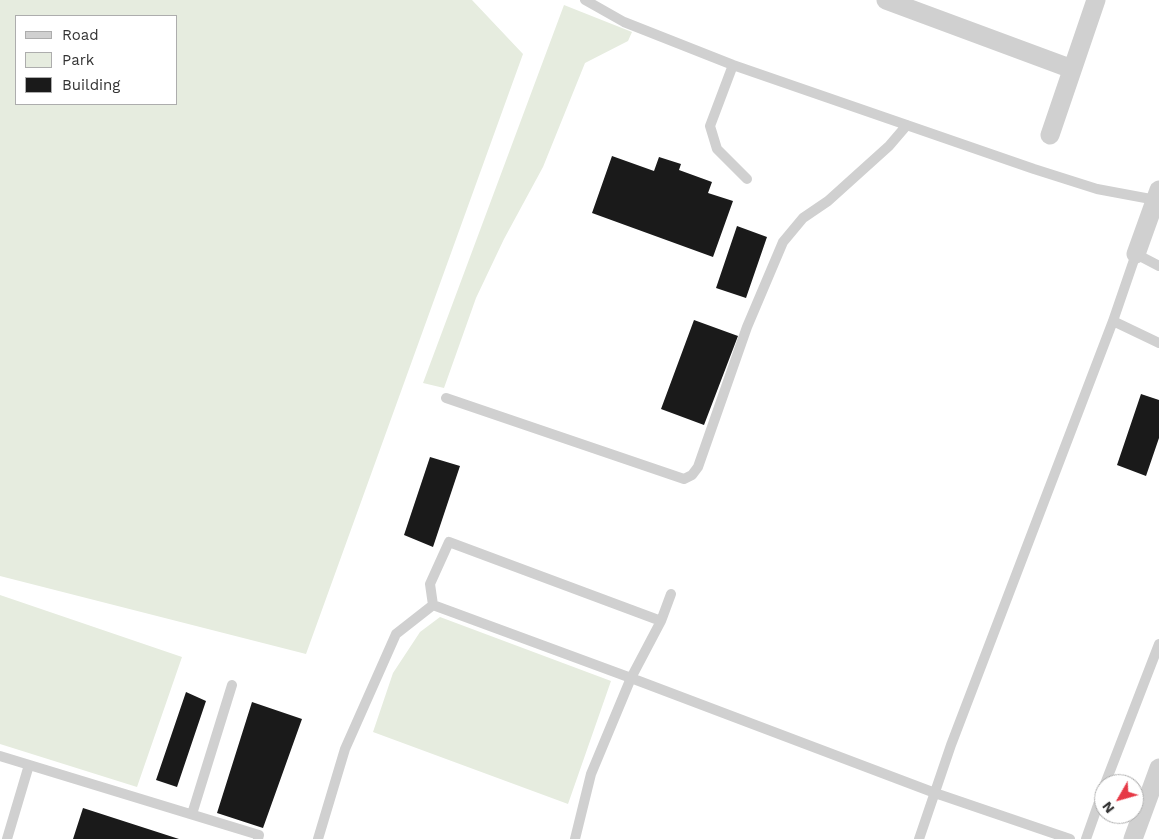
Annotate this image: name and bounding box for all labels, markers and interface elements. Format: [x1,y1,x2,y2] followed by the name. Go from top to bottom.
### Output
[15,15,178,105] legend
[62,26,99,44] text: Road
[62,51,94,69] text: Park
[62,76,120,94] text: Building
[1094,774,1144,824] north arrow
[1098,799,1117,817] text: N

